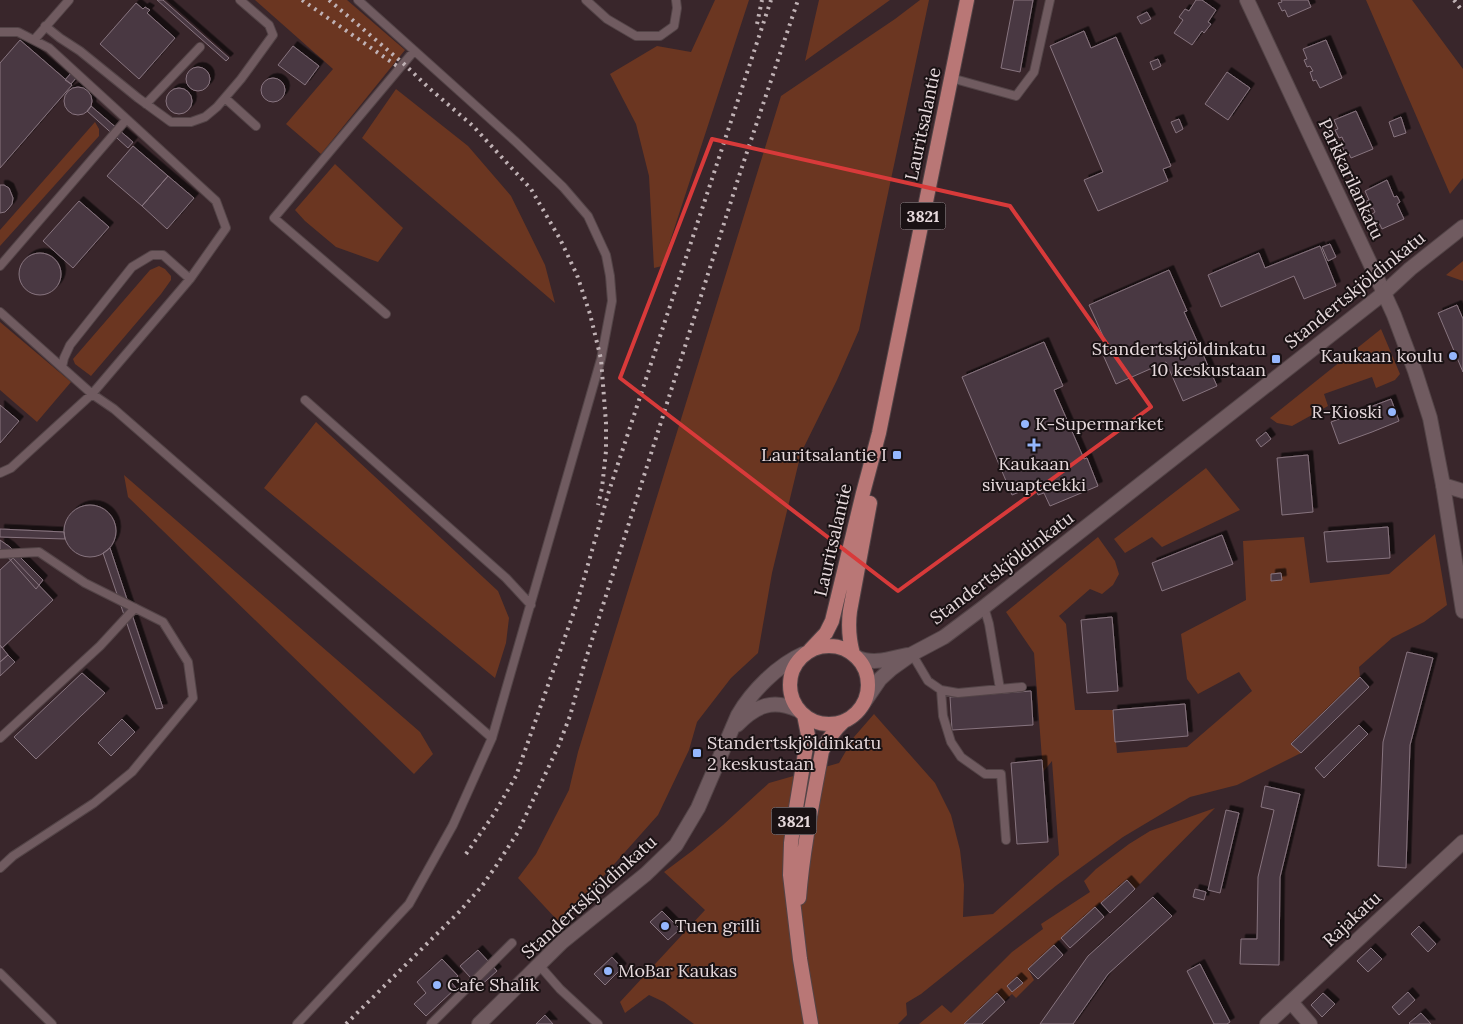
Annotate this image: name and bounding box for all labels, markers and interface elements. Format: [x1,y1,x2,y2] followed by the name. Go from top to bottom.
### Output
[899,65,946,183] street label: Lauritsalantie
[1313,115,1390,243] street label: Parkkarilankatu
[900,202,946,230] road number: 3821
[1280,226,1430,353] street label: Standertskjöldinkatu
[1092,337,1266,381] place label: Standertskjöldinkatu 10 keskustaan
[1320,344,1443,367] place label: Kaukaan koulu
[1447,350,1459,362] marker: Kaukaan koulu
[1270,353,1282,365] marker: Standertskjöldinkatu 10 keskustaan
[1311,400,1382,423] place label: R-Kioski
[1386,406,1398,418] marker: R-Kioski
[1035,412,1163,435] place label: K-Supermarket
[1019,418,1031,430] marker: K-Supermarket
[1028,439,1040,451] marker: Kaukaan sivuapteekki
[761,443,887,466] place label: Lauritsalantie I
[891,449,903,461] marker: Lauritsalantie I
[982,452,1086,496] place label: Kaukaan sivuapteekki
[808,481,857,599] street label: Lauritsalantie
[925,506,1078,629] street label: Standertskjöldinkatu
[707,731,881,775] place label: Standertskjöldinkatu 2 keskustaan
[691,747,703,759] marker: Standertskjöldinkatu 2 keskustaan
[772,808,816,834] road number: 3821
[516,830,661,963] street label: Standertskjöldinkatu
[1318,886,1386,951] street label: Rajakatu
[675,914,760,937] place label: Tuen grilli
[659,920,671,932] marker: Tuen grilli
[618,959,737,982] place label: MoBar Kaukas
[602,965,614,977] marker: MoBar Kaukas
[447,973,540,996] place label: Cafe Shalik
[431,979,443,991] marker: Cafe Shalik

